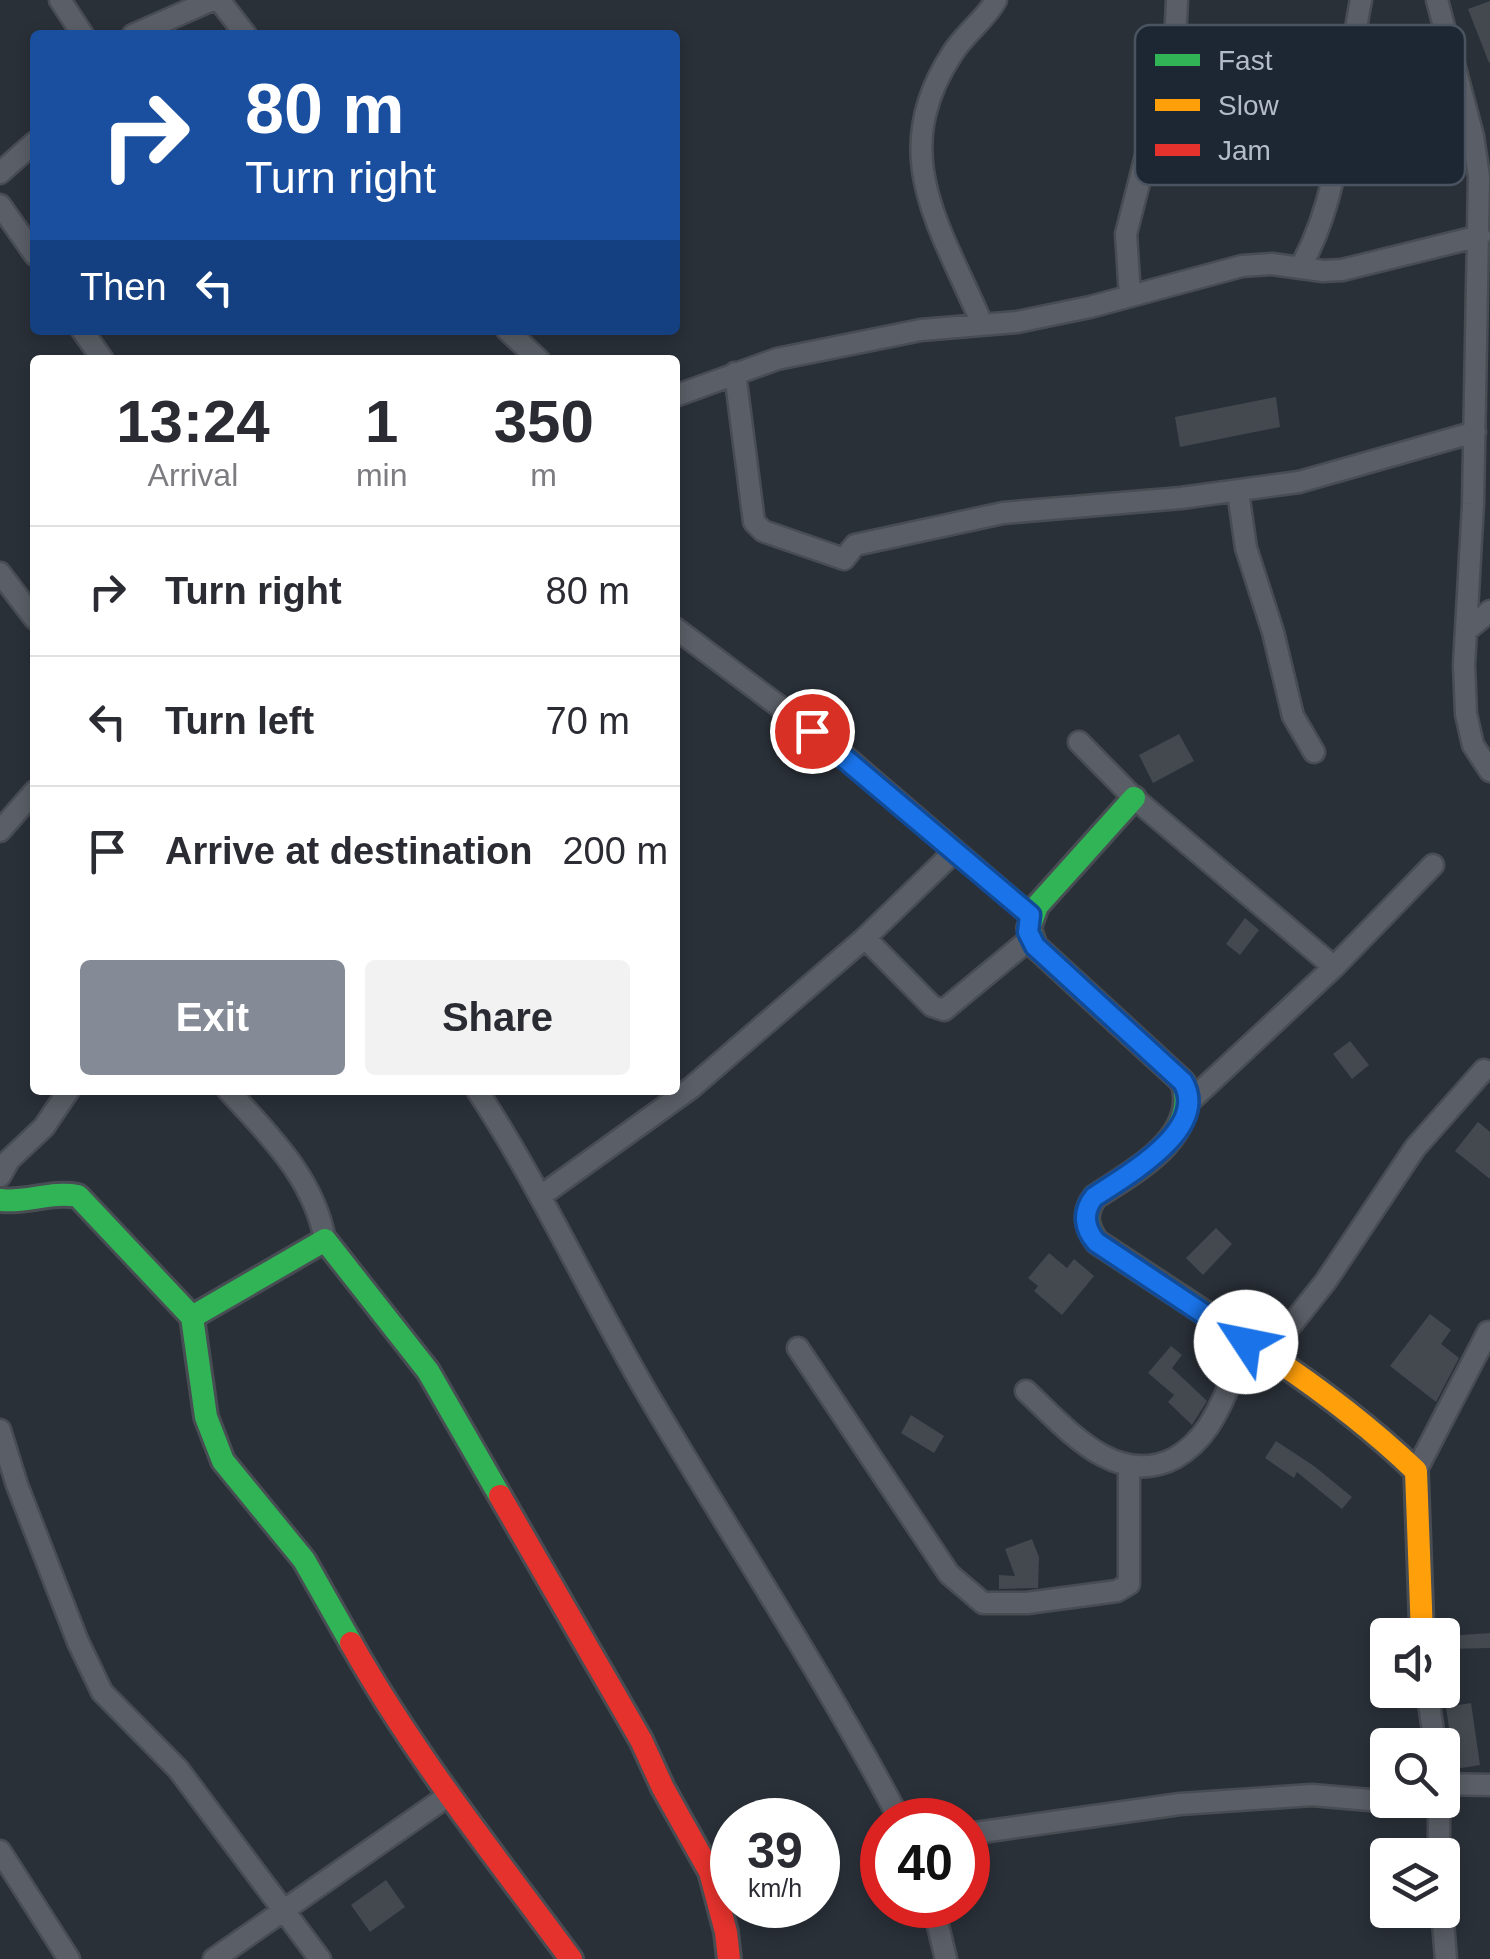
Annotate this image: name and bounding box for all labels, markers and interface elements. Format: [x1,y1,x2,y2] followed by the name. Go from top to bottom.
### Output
[1135,25,1465,185] legend
[1218,45,1273,76] text: Fast
[80,70,210,200] icon: right
[245,70,405,148] text: 80 m
[1218,90,1279,121] text: Slow
[1218,135,1271,166] text: Jam
[245,152,436,203] text: Turn right
[187,260,242,315] icon: left
[80,266,167,308] text: Then
[116,388,270,455] text: 13:24
[365,388,398,455] text: 1
[494,388,594,455] text: 350
[148,457,238,493] text: Arrival
[356,457,407,493] text: min
[530,457,557,493] text: m
[80,564,135,619] icon: right
[165,570,342,612] text: Turn right
[546,570,630,612] text: 80 m
[770,689,855,774] pin
[80,694,135,749] icon: left
[165,700,314,742] text: Turn left
[546,700,630,742] text: 70 m
[785,704,840,759] icon: arrive
[80,824,135,879] icon: arrive
[165,830,532,872] text: Arrive at destination
[562,830,668,872] text: 200 m
[80,960,345,1075] button: Exit
[365,960,630,1075] button: Share
[1194,1290,1298,1394] position arrow
[1370,1618,1460,1928] map controls
[1370,1618,1460,1708] button: sound
[1370,1728,1460,1818] button: search
[860,1798,990,1928] speed limit sign: 40
[747,1823,803,1879] text: 39
[1370,1838,1460,1928] button: layers
[748,1874,802,1902] text: km/h

